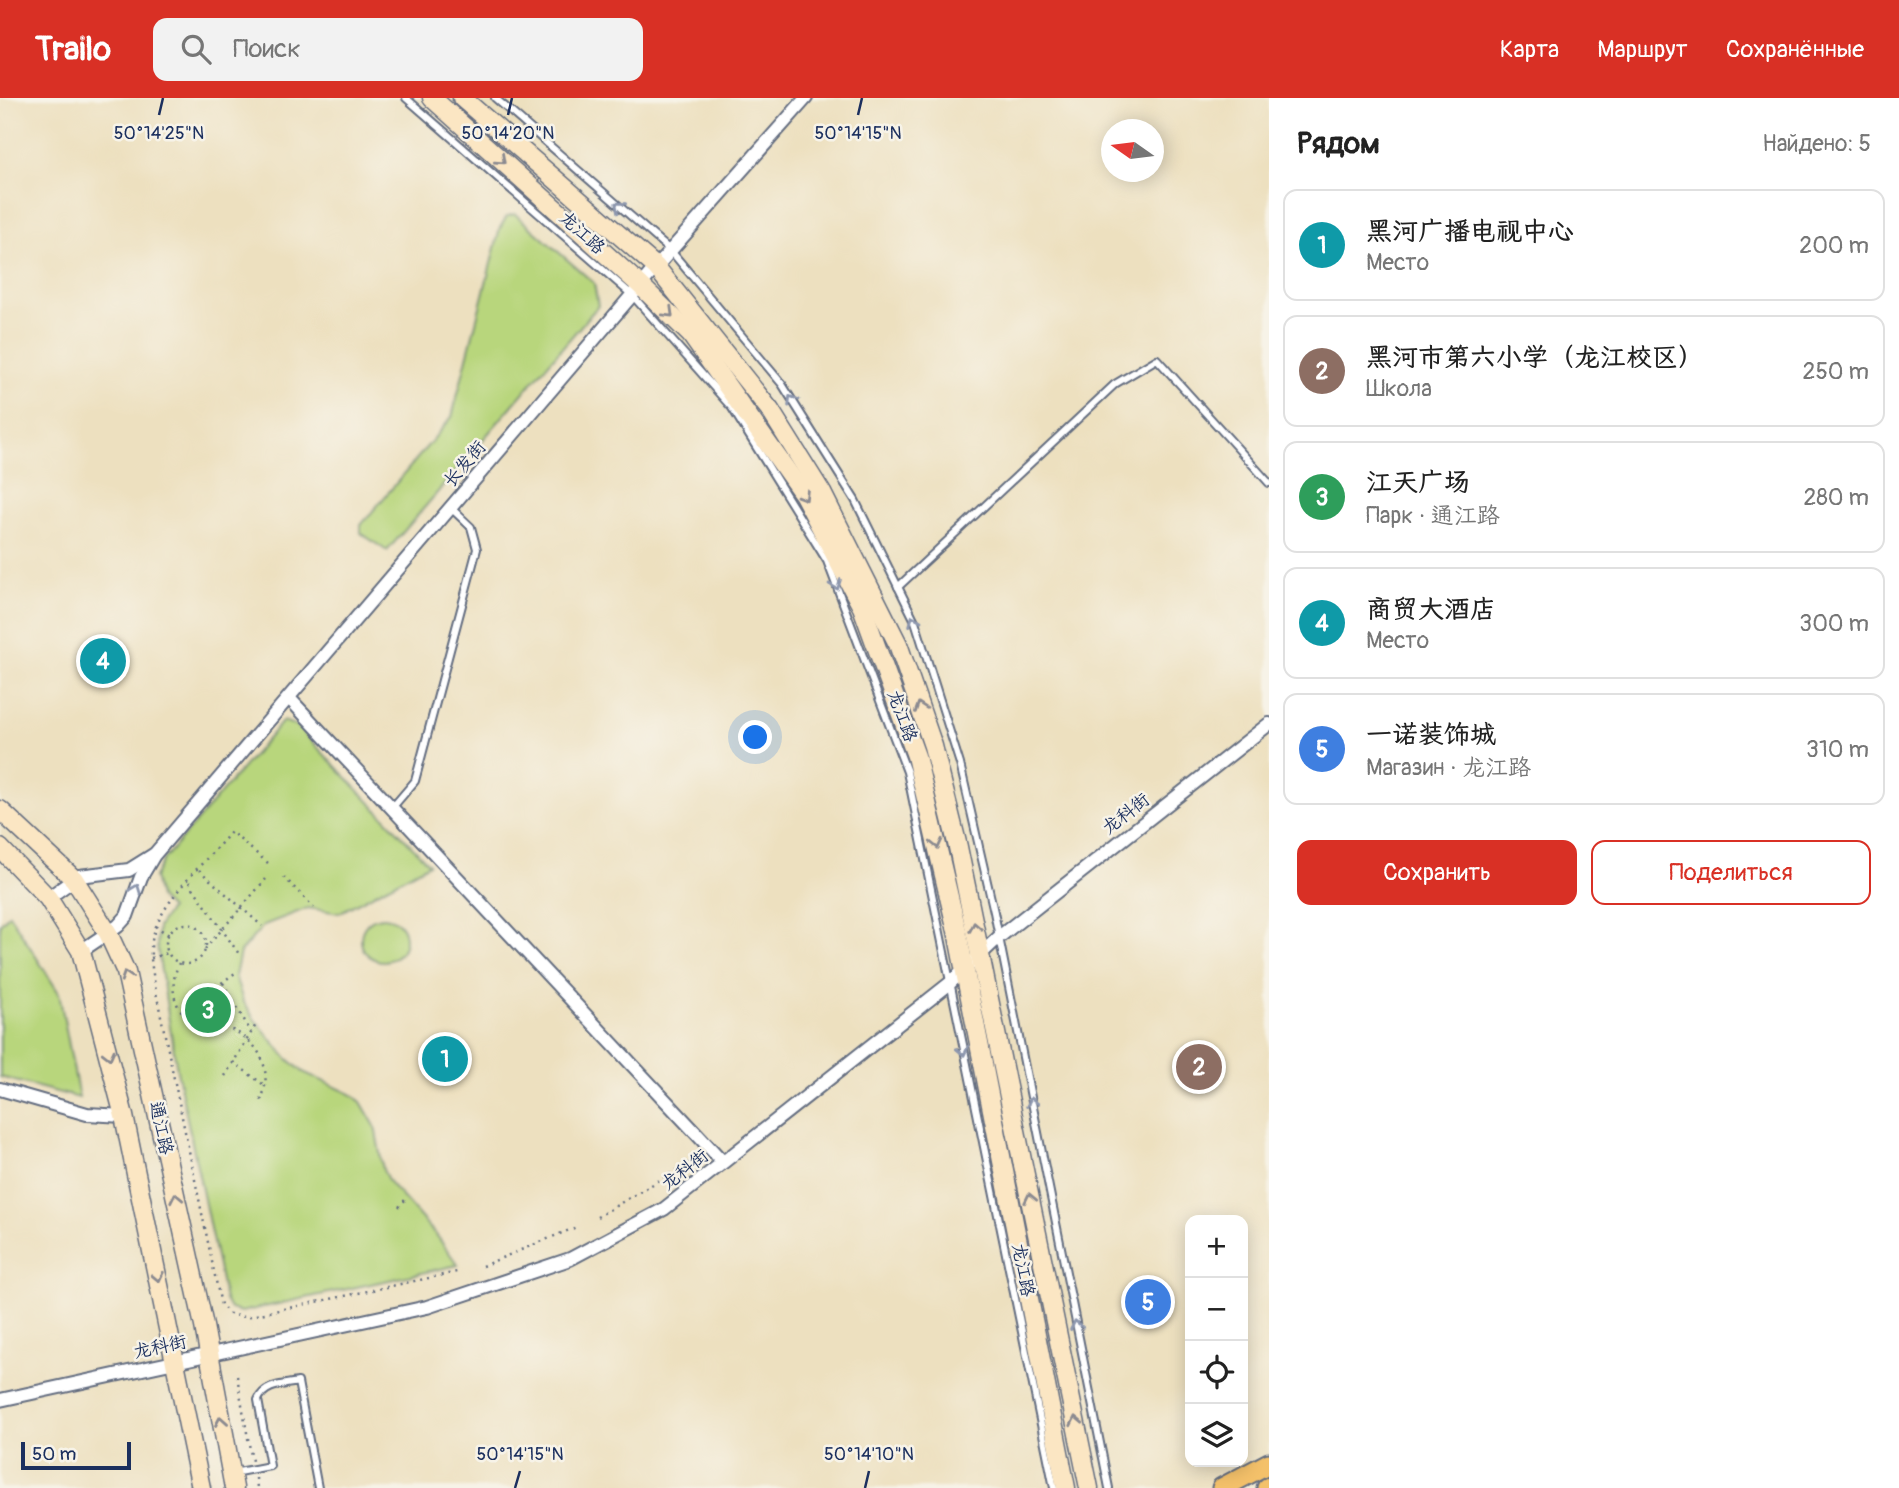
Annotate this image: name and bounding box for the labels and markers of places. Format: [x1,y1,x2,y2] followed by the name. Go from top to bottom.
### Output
[80,635,126,687] pin: 4
[185,984,231,1036] pin: 3
[422,1033,468,1085] pin: 1
[1176,1041,1222,1093] pin: 2
[1125,1276,1171,1328] pin: 5

